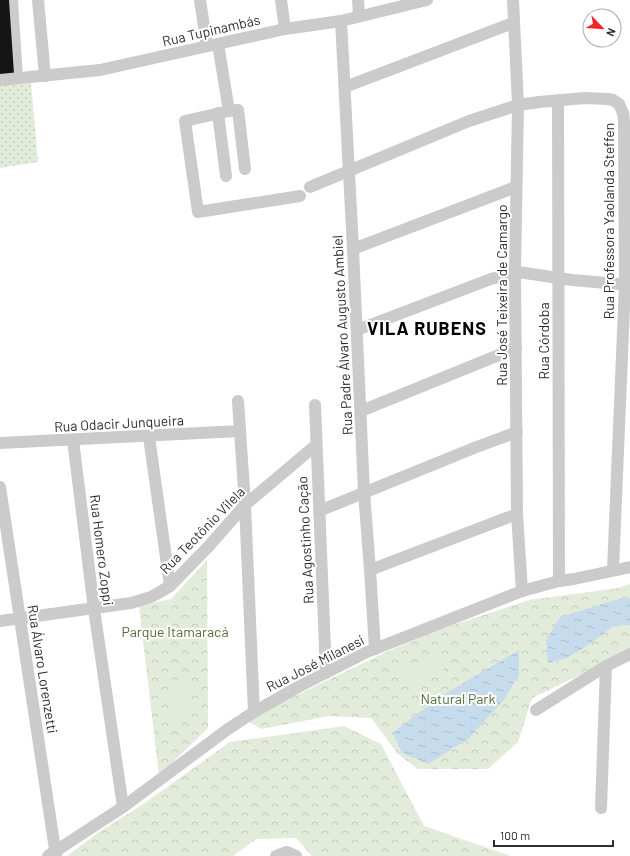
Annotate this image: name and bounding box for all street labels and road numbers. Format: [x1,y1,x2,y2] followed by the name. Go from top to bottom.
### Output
[160,10,262,50] street label: Rua Tupinambás
[600,123,617,319] street label: Rua Professora Yaolanda Steffen
[493,204,510,386] street label: Rua José Teixeira de Camargo
[328,235,356,435] street label: Rua Padre Álvaro Augusto Ambiel
[535,302,552,380] street label: Rua Córdoba
[54,411,184,435] street label: Rua Odacir Junqueira
[293,476,317,604] street label: Rua Agostinho Cação
[156,483,248,577] street label: Rua Teotônio Vilela
[87,494,117,606] street label: Rua Homero Zoppi
[24,604,62,734] street label: Rua Álvaro Lorenzetti
[263,631,367,695] street label: Rua José Milanesi

